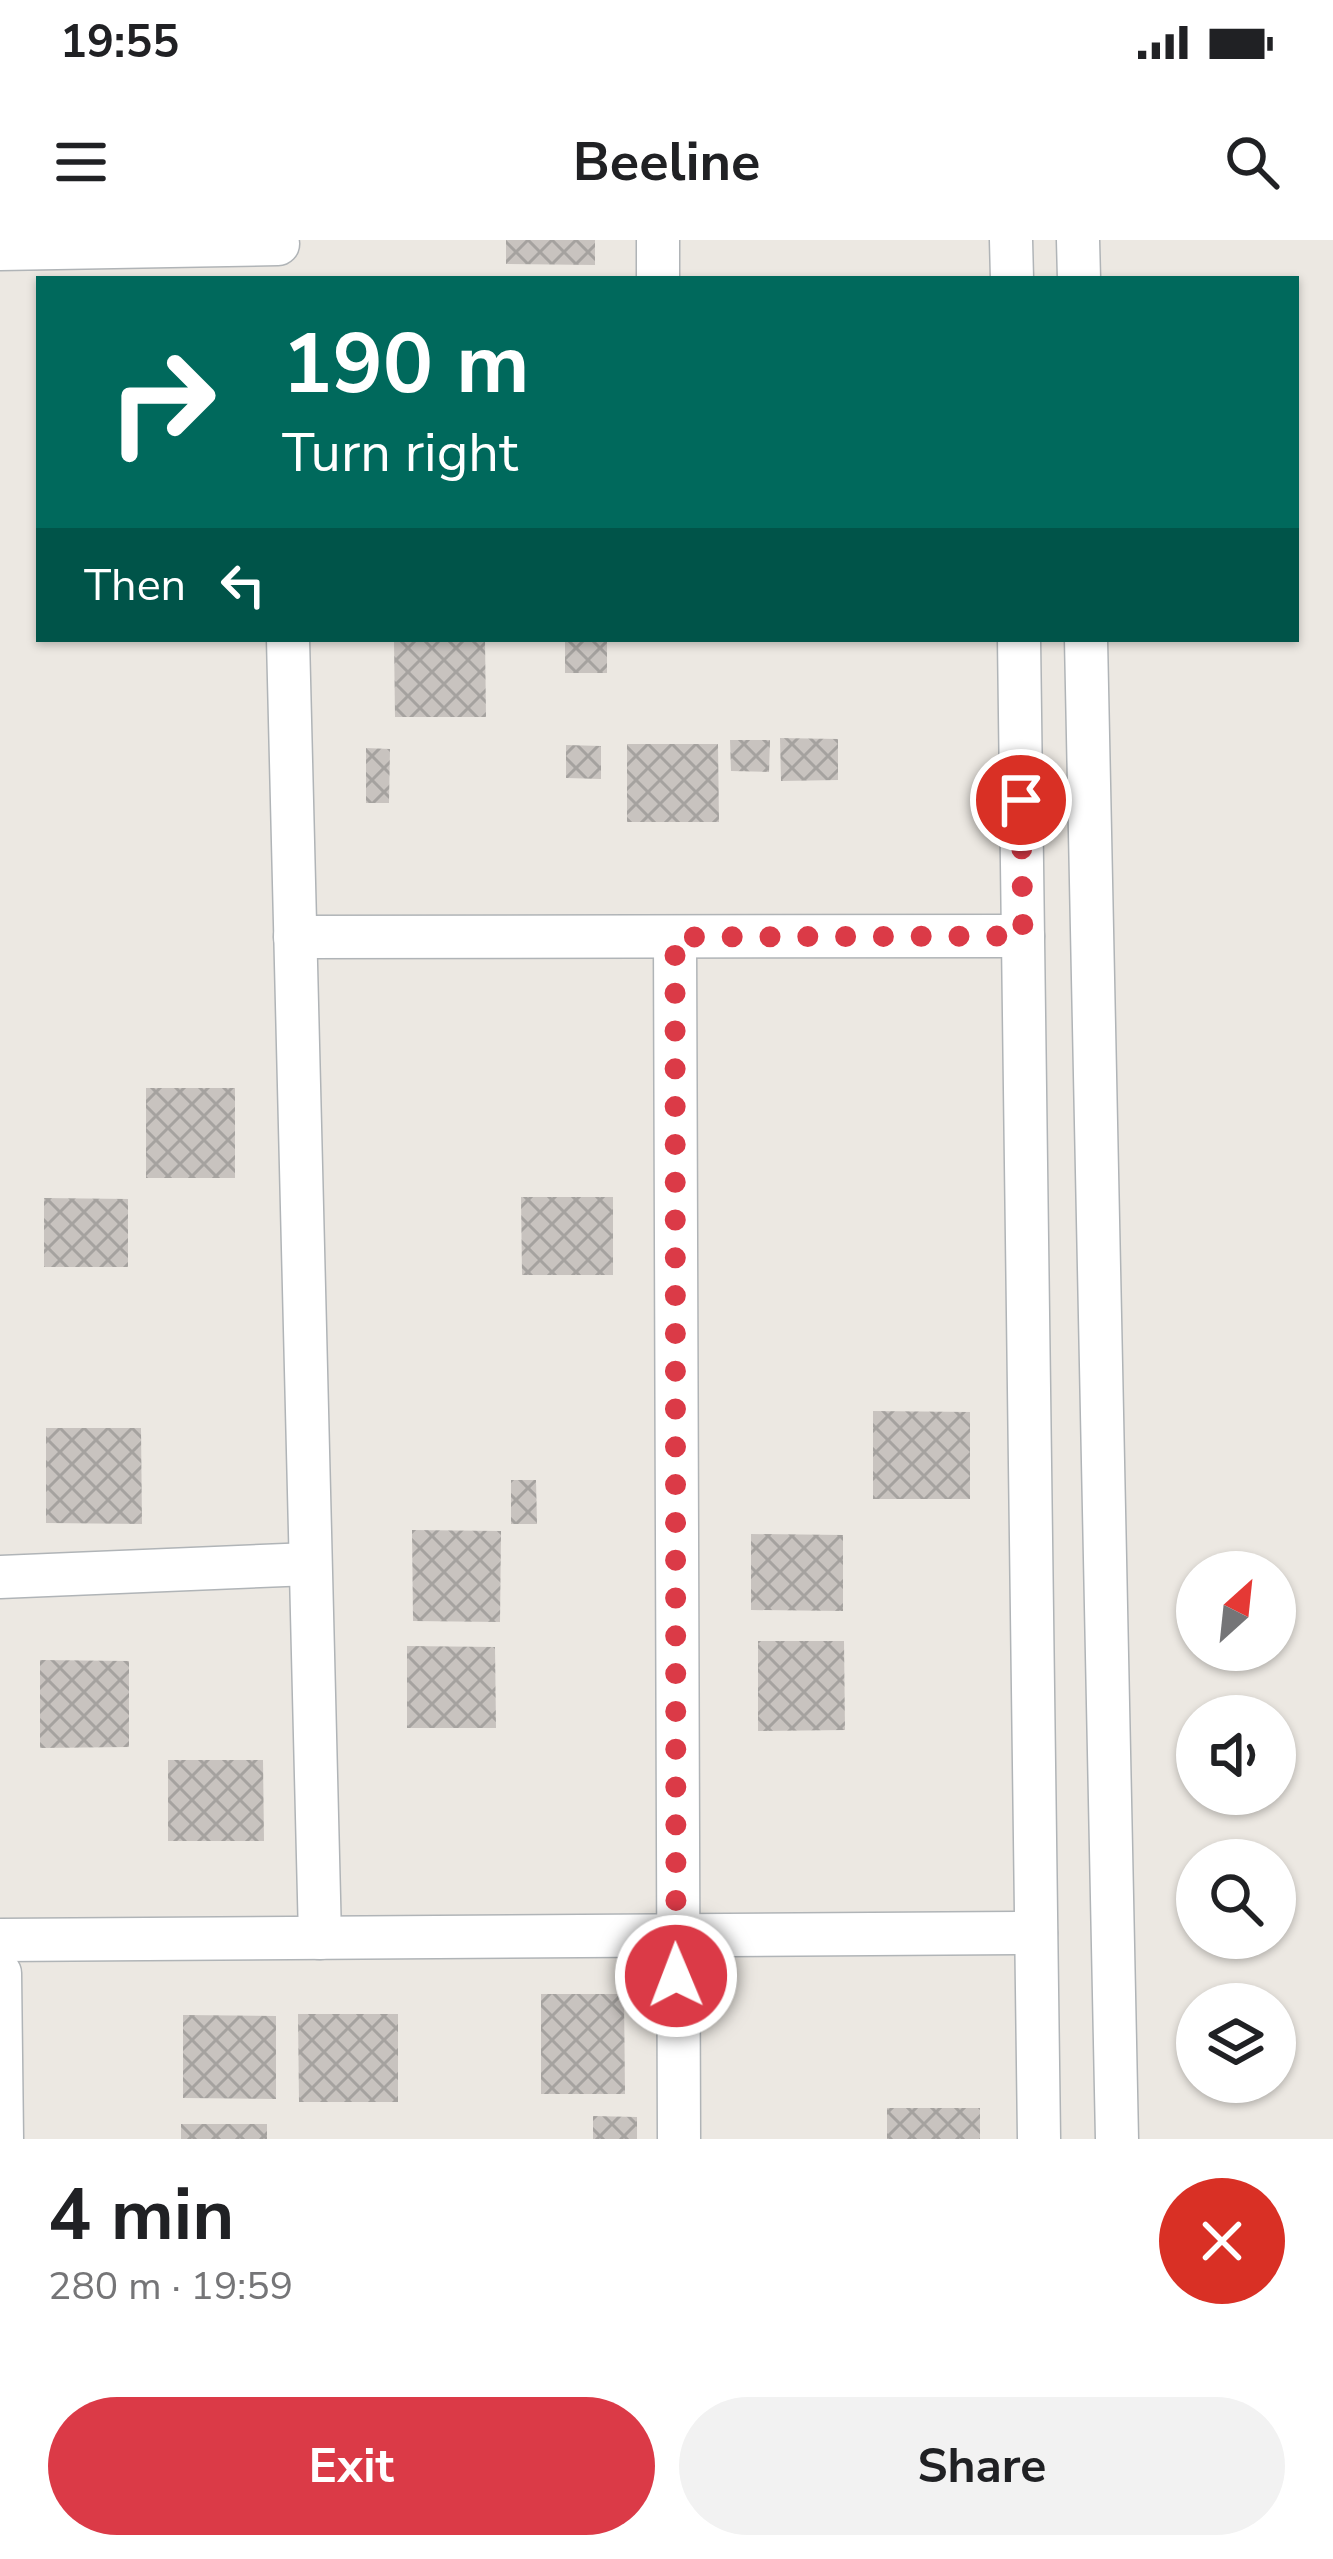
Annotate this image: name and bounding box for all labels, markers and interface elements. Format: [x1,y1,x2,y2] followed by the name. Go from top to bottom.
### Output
[60,12,179,73] text: 19:55
[573,125,760,199] text: Beeline
[48,129,114,195] icon: menu
[1219,129,1285,195] icon: search
[282,307,530,422] text: 190 m
[84,324,240,480] icon: right
[282,416,518,490] text: Turn right
[210,552,276,618] icon: left
[84,555,186,616] text: Then
[970,749,1072,851] pin
[988,767,1054,833] icon: arrive
[1176,1551,1296,1671] north arrow
[1176,1551,1296,2103] map controls
[1176,1695,1296,1815] button: sound
[1176,1839,1296,1959] button: search
[613,1913,739,2039] position arrow
[1176,1983,1296,2103] button: layers
[48,2166,234,2264] text: 4 min
[1159,2178,1285,2304] button: close
[48,2260,293,2313] text: 280 m · 19:59
[48,2397,655,2535] button: Exit
[679,2397,1285,2535] button: Share

